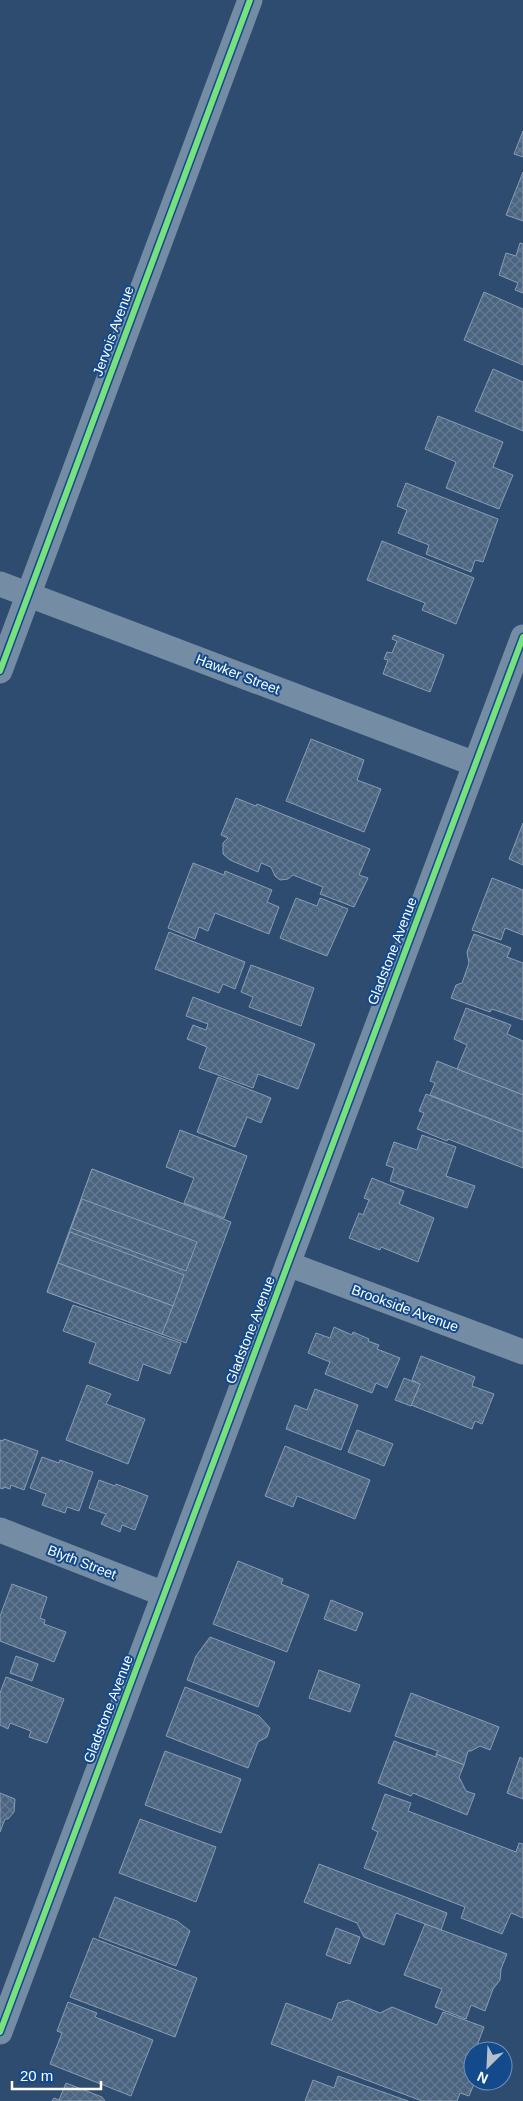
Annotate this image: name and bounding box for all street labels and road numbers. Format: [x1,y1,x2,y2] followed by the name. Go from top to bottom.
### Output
[89,284,137,378] street label: Jervois Avenue
[194,651,282,697] street label: Hawker Street
[364,895,420,1007] street label: Gladstone Avenue
[222,1274,278,1386] street label: Gladstone Avenue
[349,1281,461,1335] street label: Brookside Avenue
[45,1542,119,1582] street label: Blyth Street
[80,1653,136,1765] street label: Gladstone Avenue

